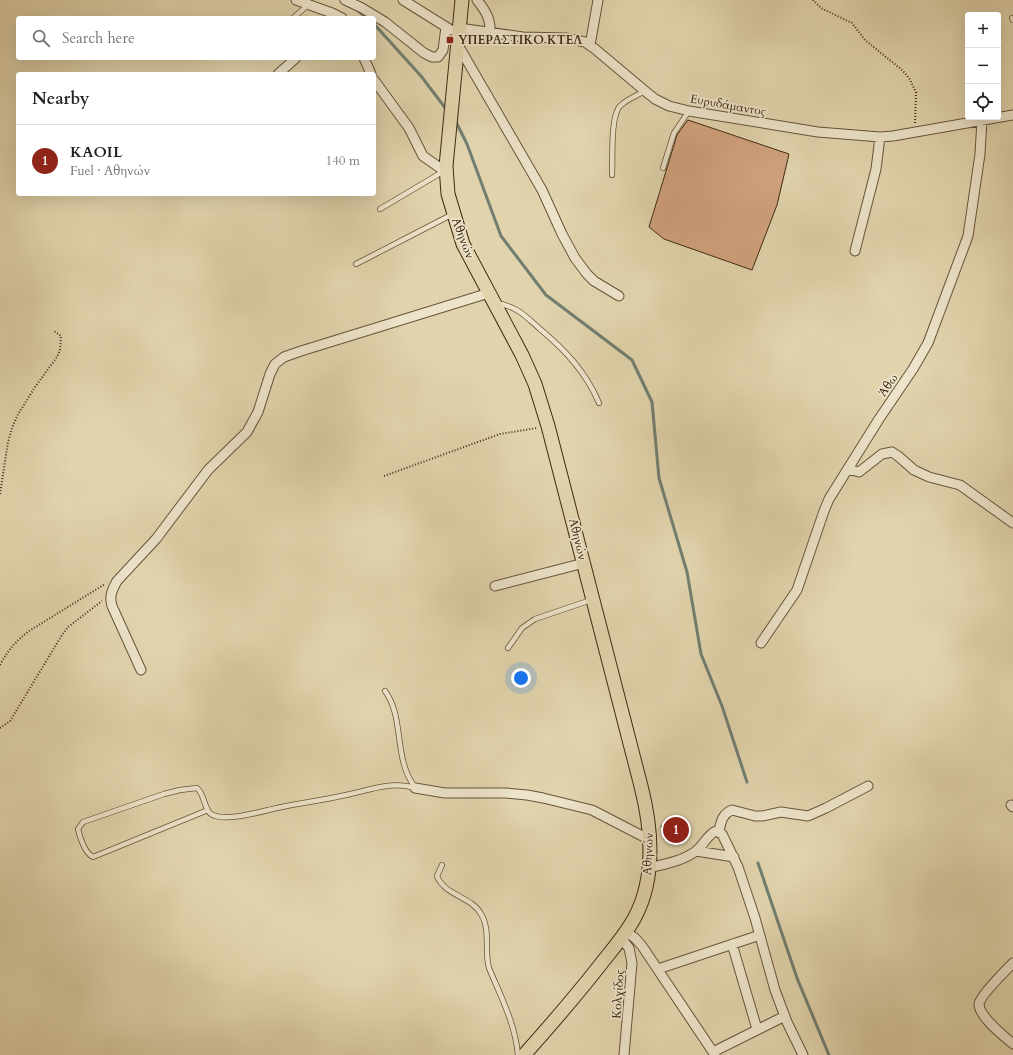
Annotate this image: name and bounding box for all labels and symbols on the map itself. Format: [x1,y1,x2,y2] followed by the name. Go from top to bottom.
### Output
[458,32,582,48] place label: ΥΠΕΡΑΣΤΙΚΟ ΚΤΕΛ
[445,35,455,45] marker: ΥΠΕΡΑΣΤΙΚΟ ΚΤΕΛ
[689,90,767,120] street label: Ευρυδάμαντος
[448,215,478,261] street label: Αθηνών
[874,370,902,400] street label: Άθω
[565,516,591,562] street label: Αθηνών
[511,668,531,688] your location
[663,815,689,845] pin: 1
[639,832,657,876] street label: Αθηνών
[608,969,628,1019] street label: Κολχίδος

